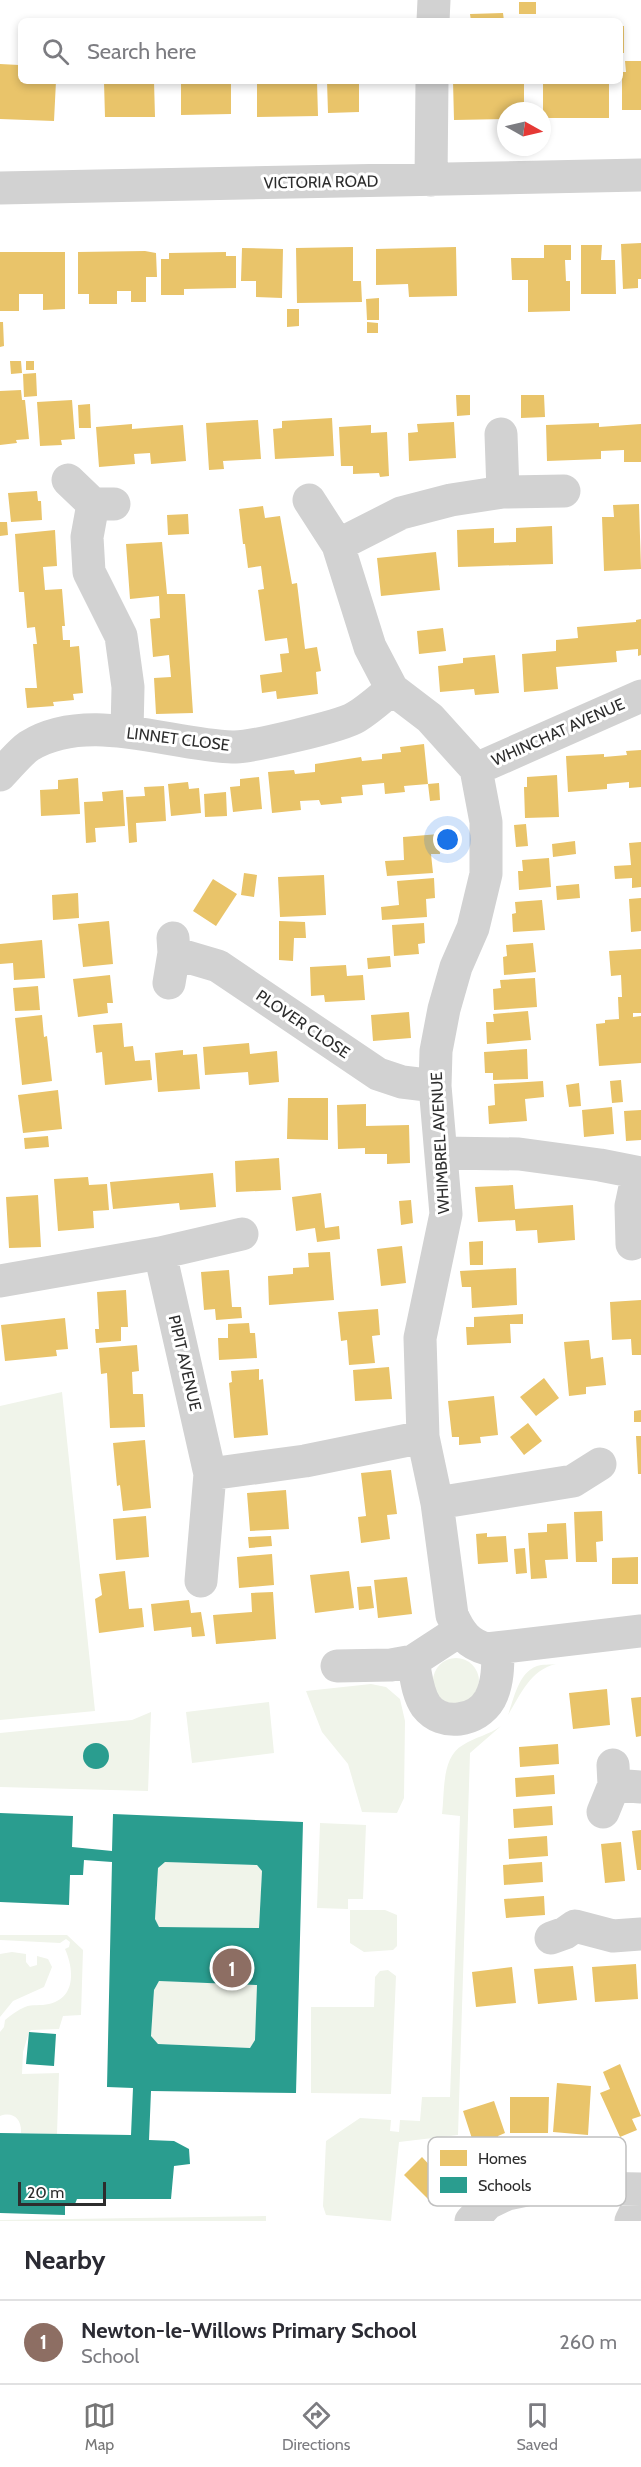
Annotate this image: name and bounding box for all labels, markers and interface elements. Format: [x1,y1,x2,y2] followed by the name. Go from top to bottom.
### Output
[18,18,623,84] search box
[39,35,72,68] icon: search
[87,38,196,65] text: Search here
[497,102,551,156] north arrow
[264,172,378,192] street label: VICTORIA ROAD
[489,694,628,770] street label: WHINCHAT AVENUE
[125,723,231,755] street label: LINNET CLOSE
[433,825,462,854] your location
[253,986,354,1062] street label: PLOVER CLOSE
[427,1071,453,1215] street label: WHIMBREL AVENUE
[165,1313,205,1413] street label: PIPIT AVENUE
[212,1946,252,1990] pin: 1
[428,2137,626,2206] legend
[478,2149,527,2168] text: Homes
[478,2176,532,2195] text: Schools
[18,2179,106,2206] scale bar
[27,2183,64,2202] text: 20 m
[24,2244,105,2276] text: Nearby
[81,2317,417,2344] text: Newton-le-Willows Primary School
[40,2330,47,2354] text: 1
[559,2330,617,2354] text: 260 m
[81,2344,139,2368] text: School
[83,2399,116,2454] tab: Map
[282,2399,350,2454] tab: Directions
[516,2399,558,2454] tab: Saved

